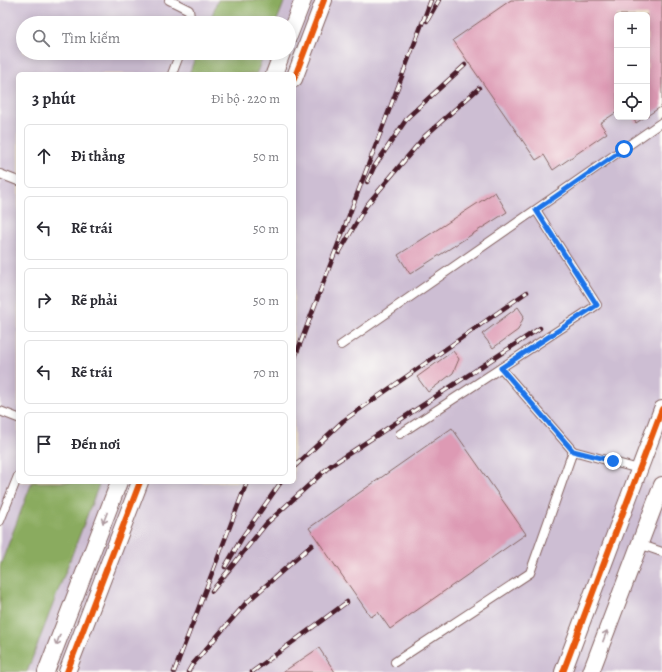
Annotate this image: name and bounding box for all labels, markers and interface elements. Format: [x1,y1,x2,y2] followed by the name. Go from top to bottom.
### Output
[614,12,650,120] map controls
[614,12,650,48] button: +
[16,16,296,60] search box
[30,27,52,49] icon: search
[62,28,120,48] text: Tìm kiếm
[614,48,650,84] button: −
[614,84,650,120] button: locate
[32,87,76,110] text: 3 phút
[211,90,280,107] text: Đi bộ · 220 m
[615,140,633,158] route start
[33,145,55,167] icon: ahead
[71,146,125,166] text: Đi thẳng
[253,148,279,165] text: 50 m
[33,217,55,239] icon: left
[71,218,112,238] text: Rẽ trái
[253,220,279,237] text: 50 m
[33,289,55,311] icon: right
[71,290,117,310] text: Rẽ phải
[253,292,279,309] text: 50 m
[33,361,55,383] icon: left
[71,362,112,382] text: Rẽ trái
[253,364,279,381] text: 70 m
[33,433,55,455] icon: arrive
[71,434,120,454] text: Đến nơi
[604,452,622,470] route end
[100,512,108,524] one-way arrow
[601,630,609,642] one-way arrow
[54,633,62,645] one-way arrow

